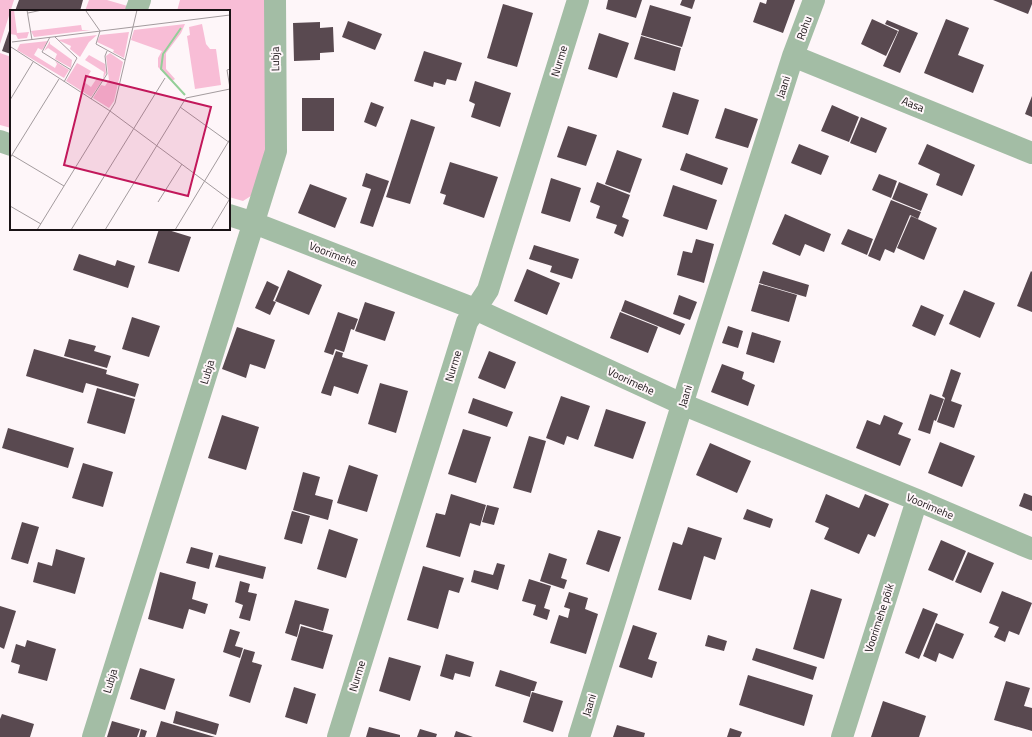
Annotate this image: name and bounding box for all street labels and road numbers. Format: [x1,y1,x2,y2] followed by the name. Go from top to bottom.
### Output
[792,14,816,42] street label: Rohu
[547,43,571,79] street label: Nurme
[267,46,283,72] street label: Lubja
[772,74,794,100] street label: Jaani
[899,92,927,116] street label: Aasa
[307,238,360,271] street label: Voorimehe
[441,348,465,384] street label: Nurme
[196,357,218,386] street label: Lubja
[605,363,657,399] street label: Voorimehe
[674,383,696,409] street label: Jaani
[904,489,957,523] street label: Voorimehe
[860,581,898,655] street label: Voorimehe põik
[345,658,369,694] street label: Nurme
[99,666,121,695] street label: Lubja
[578,692,600,718] street label: Jaani

